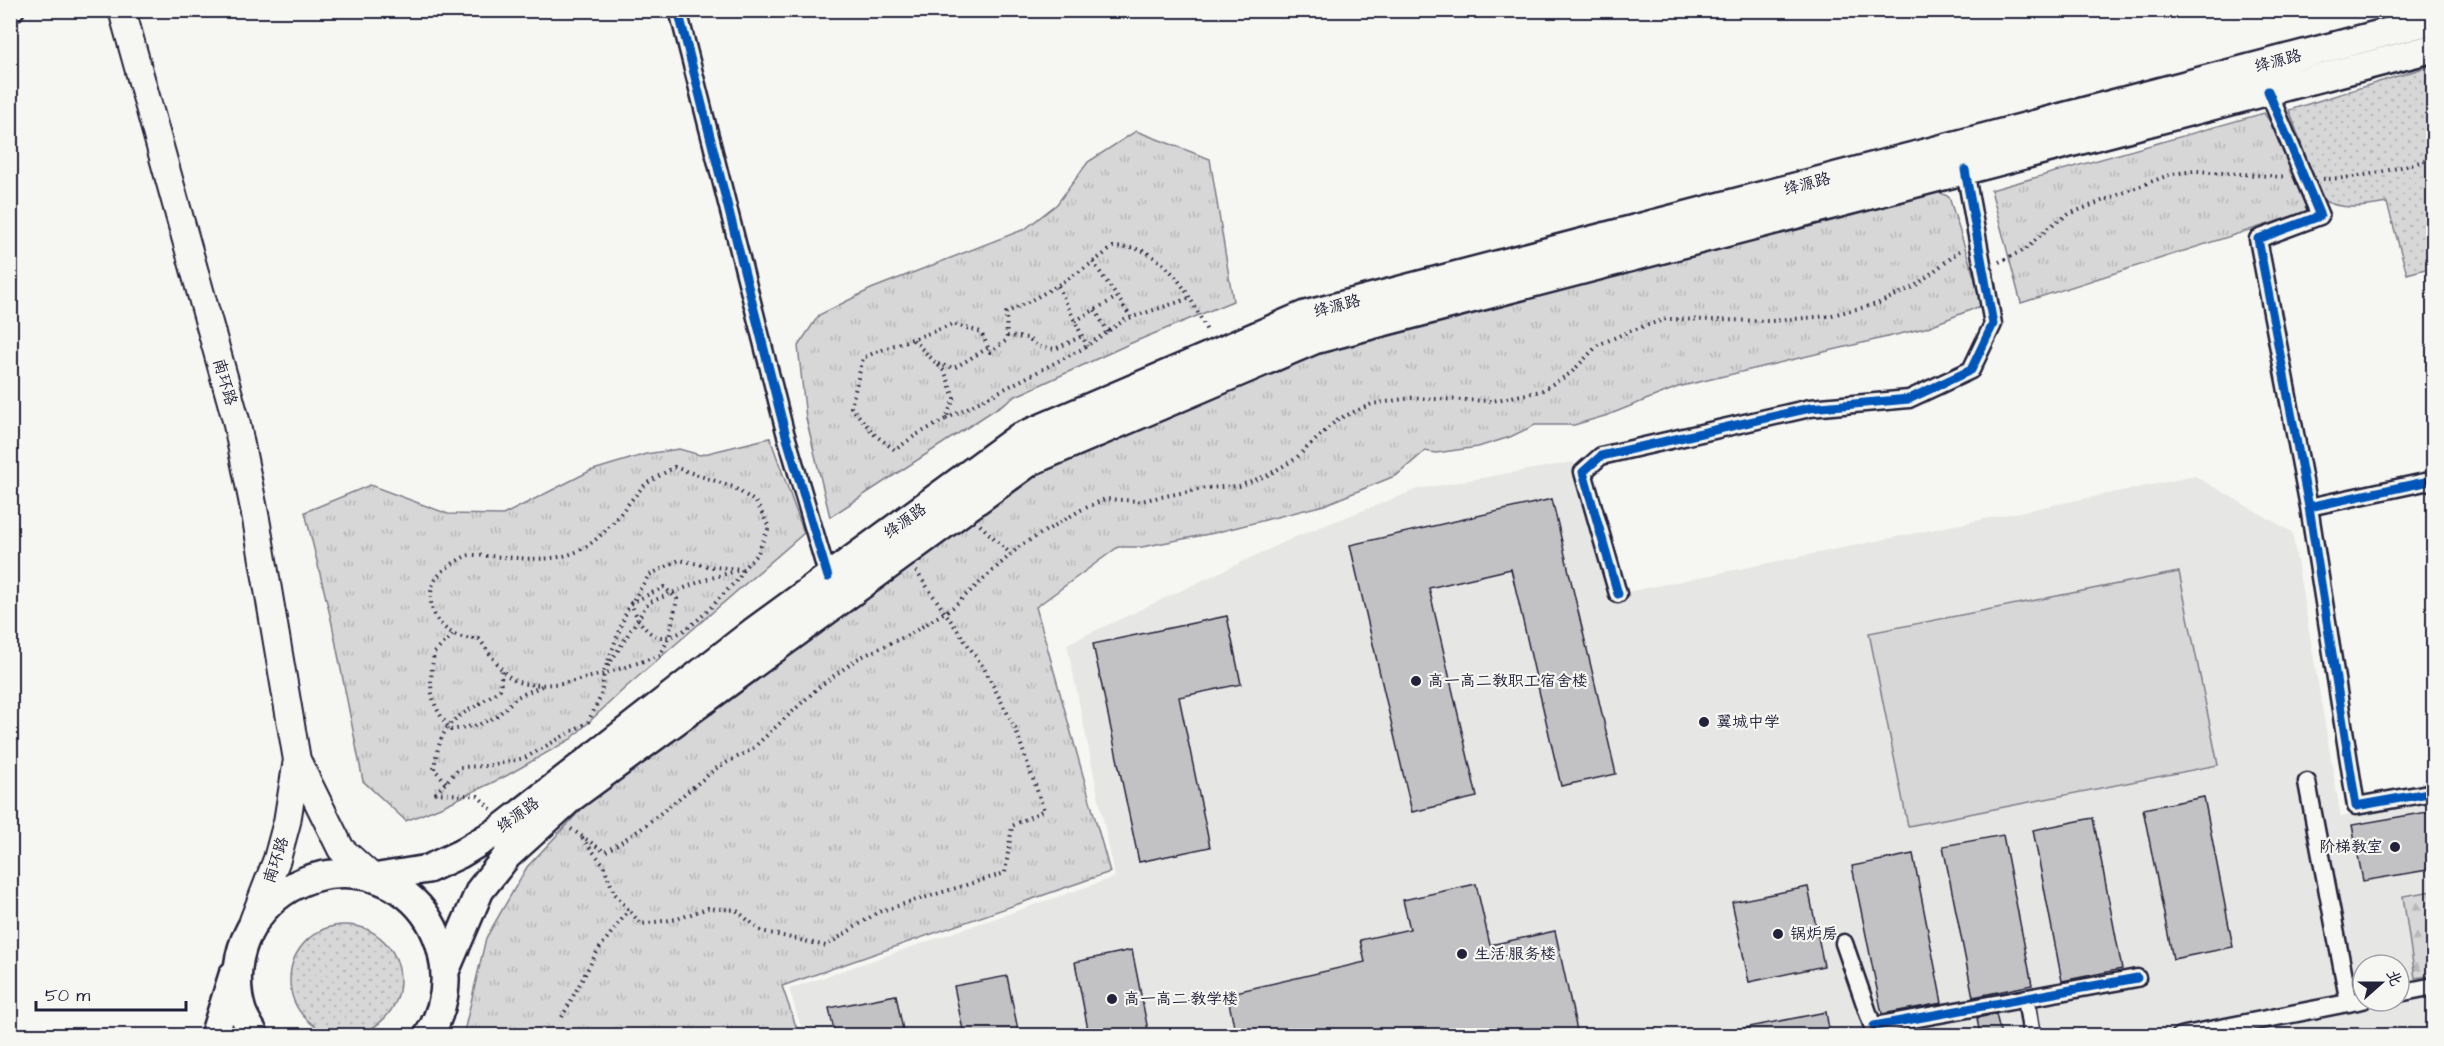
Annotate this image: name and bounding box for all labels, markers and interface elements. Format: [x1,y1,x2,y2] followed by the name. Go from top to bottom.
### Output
[2252,44,2304,78] street label: 绛源路
[1781,167,1833,201] street label: 绛源路
[1311,289,1363,323] street label: 绛源路
[208,356,242,408] street label: 南环路
[879,498,931,544] street label: 绛源路
[1428,670,1588,692] place label: 高一高二教职工宿舍楼
[1409,674,1423,688] marker: 高一高二教职工宿舍楼
[1716,711,1780,733] place label: 翼城中学
[1697,715,1711,729] marker: 翼城中学
[492,792,544,838] street label: 绛源路
[258,834,294,886] street label: 南环路
[2319,836,2383,858] place label: 阶梯教室
[2388,840,2402,854] marker: 阶梯教室
[1790,923,1838,945] place label: 锅炉房
[1771,927,1785,941] marker: 锅炉房
[1474,943,1556,965] place label: 生活·服务楼
[1455,947,1469,961] marker: 生活·服务楼
[2351,953,2411,1013] north arrow
[2381,967,2407,989] text: 北
[36,974,186,1012] scale bar
[45,983,90,1008] text: 50 m
[1124,988,1238,1010] place label: 高一高二·教学楼
[1105,992,1119,1006] marker: 高一高二·教学楼

